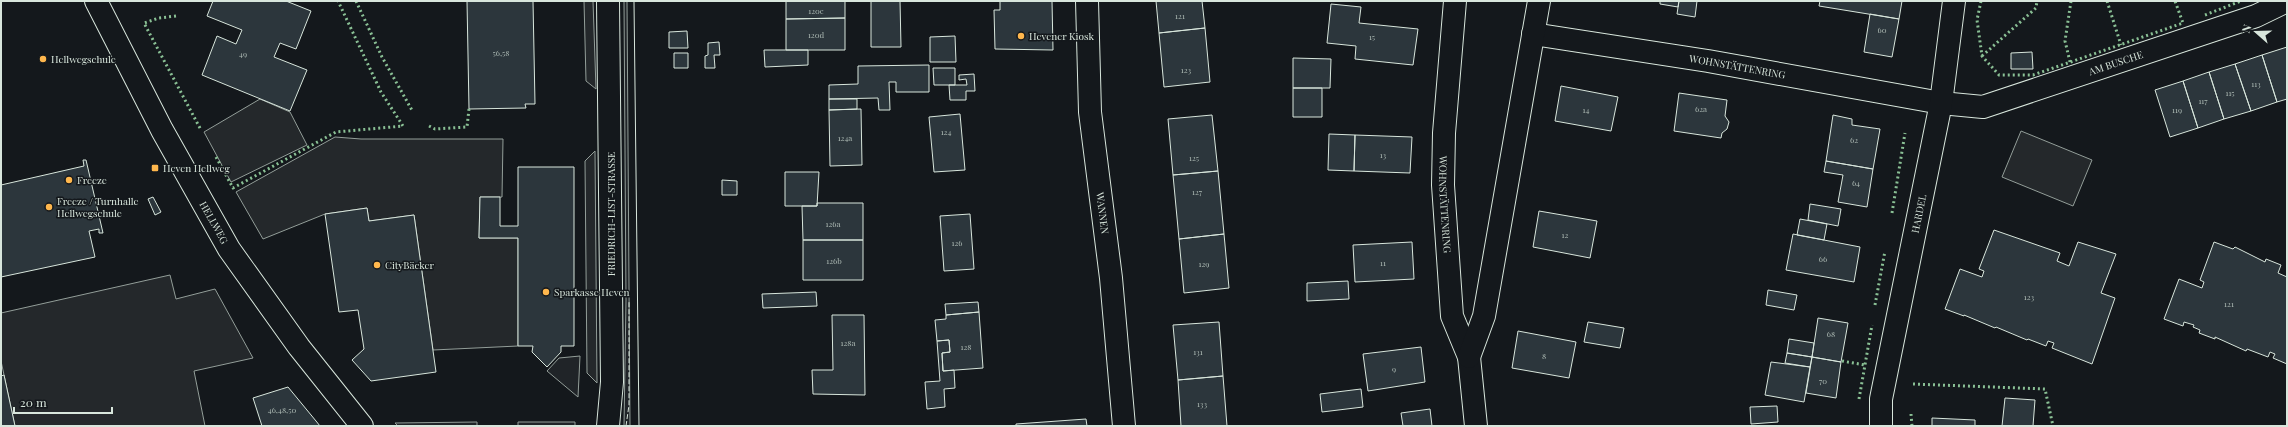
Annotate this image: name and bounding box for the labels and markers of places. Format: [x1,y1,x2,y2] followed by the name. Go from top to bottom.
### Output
[1029,29,1094,43] place label: Hevener Kiosk
[1016,31,1026,41] marker: Hevener Kiosk
[51,52,116,66] place label: Hellwegschule
[38,54,48,64] marker: Hellwegschule
[163,161,231,175] place label: Heven Hellweg
[150,163,160,173] marker: Heven Hellweg
[77,173,107,187] place label: Freeze
[64,175,74,185] marker: Freeze
[57,194,139,220] place label: Freeze / Turnhalle Hellwegschule
[44,202,54,212] marker: Freeze / Turnhalle Hellwegschule
[385,258,435,272] place label: CityBäcker
[372,260,382,270] marker: CityBäcker
[554,285,630,299] place label: Sparkasse Heven
[541,287,551,297] marker: Sparkasse Heven

